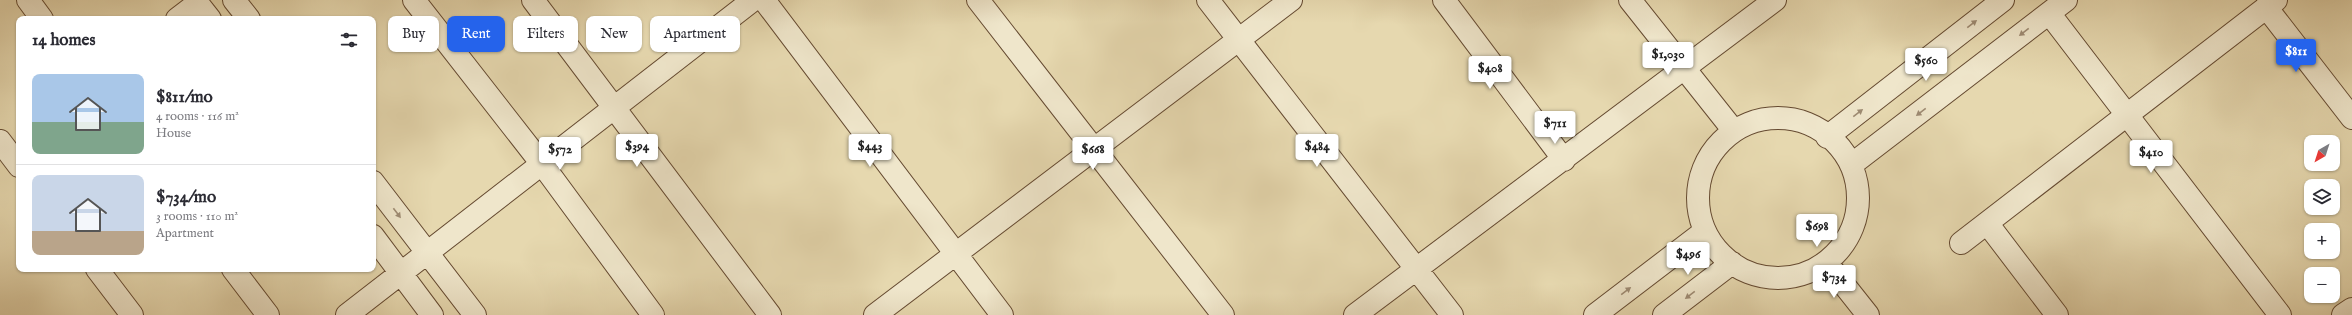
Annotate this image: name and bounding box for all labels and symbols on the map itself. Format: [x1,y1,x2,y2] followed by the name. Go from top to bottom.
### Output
[1966,20,1977,29] one-way arrow
[2018,28,2029,37] one-way arrow
[2272,39,2320,73] pin: $811
[1635,42,1701,76] pin: $1,030
[1902,48,1950,82] pin: $560
[1466,56,1514,90] pin: $408
[1915,107,1926,116] one-way arrow
[1853,108,1864,117] one-way arrow
[1531,111,1579,145] pin: $711
[613,134,661,168] pin: $394
[846,134,894,168] pin: $443
[1293,134,1341,168] pin: $484
[2304,135,2340,171] north arrow
[536,137,584,171] pin: $572
[1069,137,1117,171] pin: $668
[2127,140,2175,174] pin: $410
[392,207,401,218] one-way arrow
[1793,214,1841,248] pin: $698
[1664,242,1712,276] pin: $496
[1810,265,1858,299] pin: $734
[1620,287,1631,296] one-way arrow
[1684,291,1695,300] one-way arrow

